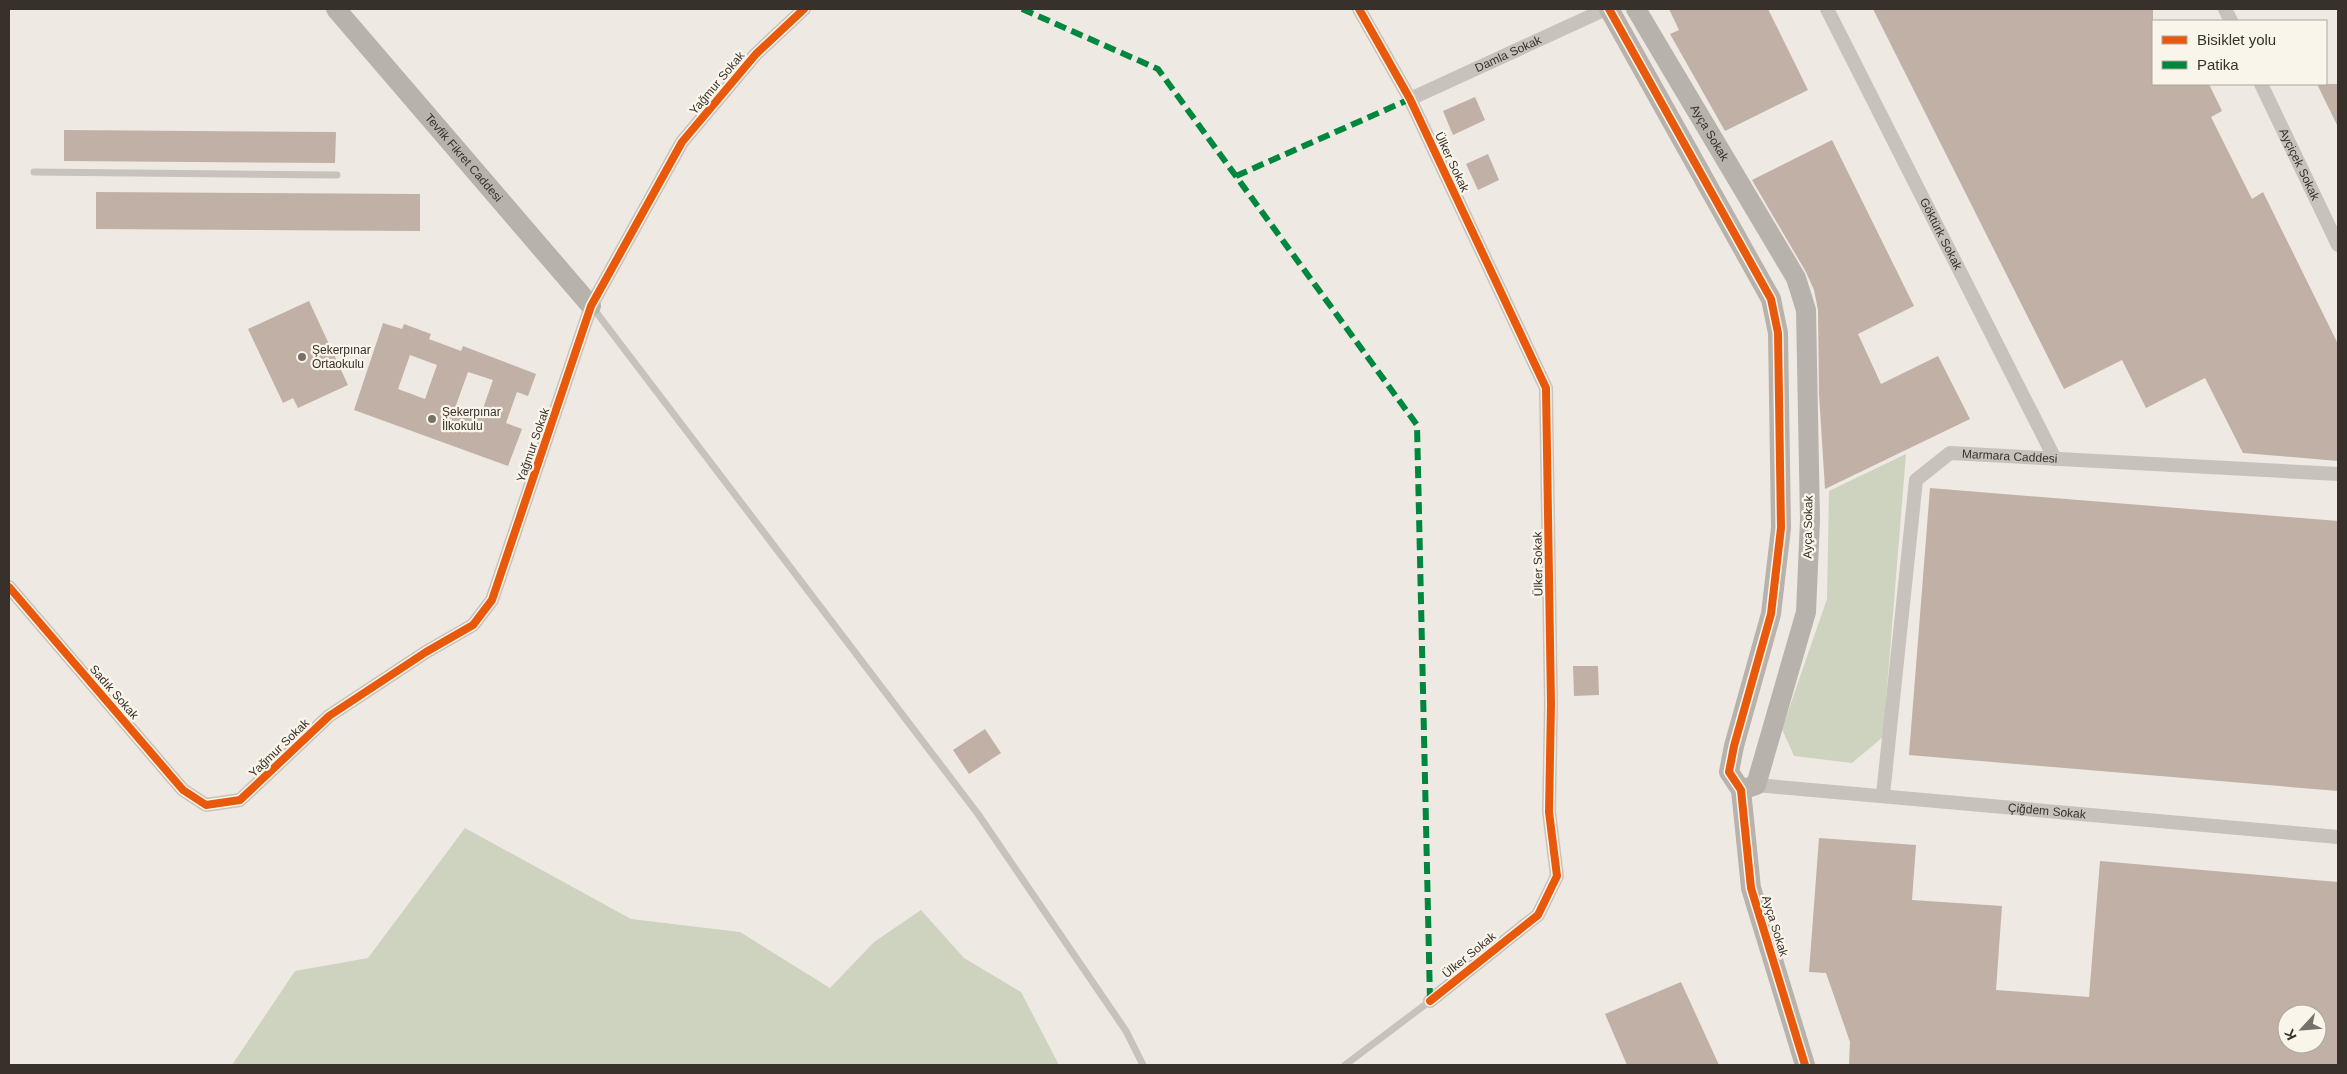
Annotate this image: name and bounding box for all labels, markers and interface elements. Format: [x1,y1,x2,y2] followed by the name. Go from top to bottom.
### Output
[2152,20,2327,85] legend
[2197,31,2276,48] text: Bisiklet yolu
[1473,32,1544,75] street label: Damla Sokak
[687,48,748,117] street label: Yağmur Sokak
[2197,56,2239,73] text: Patika
[1687,102,1732,164] street label: Ayça Sokak
[422,111,505,205] street label: Tevfik Fikret Caddesi
[2276,126,2323,203] street label: Ayçiçek Sokak
[1432,130,1472,195] street label: Ülker Sokak
[1917,195,1965,273] street label: Göktürk Sokak
[312,343,371,371] place label: Şekerpınar Ortaokulu
[296,351,308,363] marker: Şekerpınar Ortaokulu
[442,405,501,433] place label: Şekerpınar İlkokulu
[514,405,553,484] street label: Yağmur Sokak
[426,413,438,425] marker: Şekerpınar İlkokulu
[1962,447,2058,466] street label: Marmara Caddesi
[1800,494,1816,559] street label: Ayça Sokak
[1530,531,1546,596] street label: Ülker Sokak
[87,662,142,723] street label: Sadık Sokak
[246,715,313,780] street label: Yağmur Sokak
[2007,801,2087,822] street label: Çiğdem Sokak
[1759,894,1791,959] street label: Ayça Sokak
[1439,929,1499,981] street label: Ülker Sokak
[2277,1004,2327,1054] north arrow
[2281,1027,2300,1043] text: K

